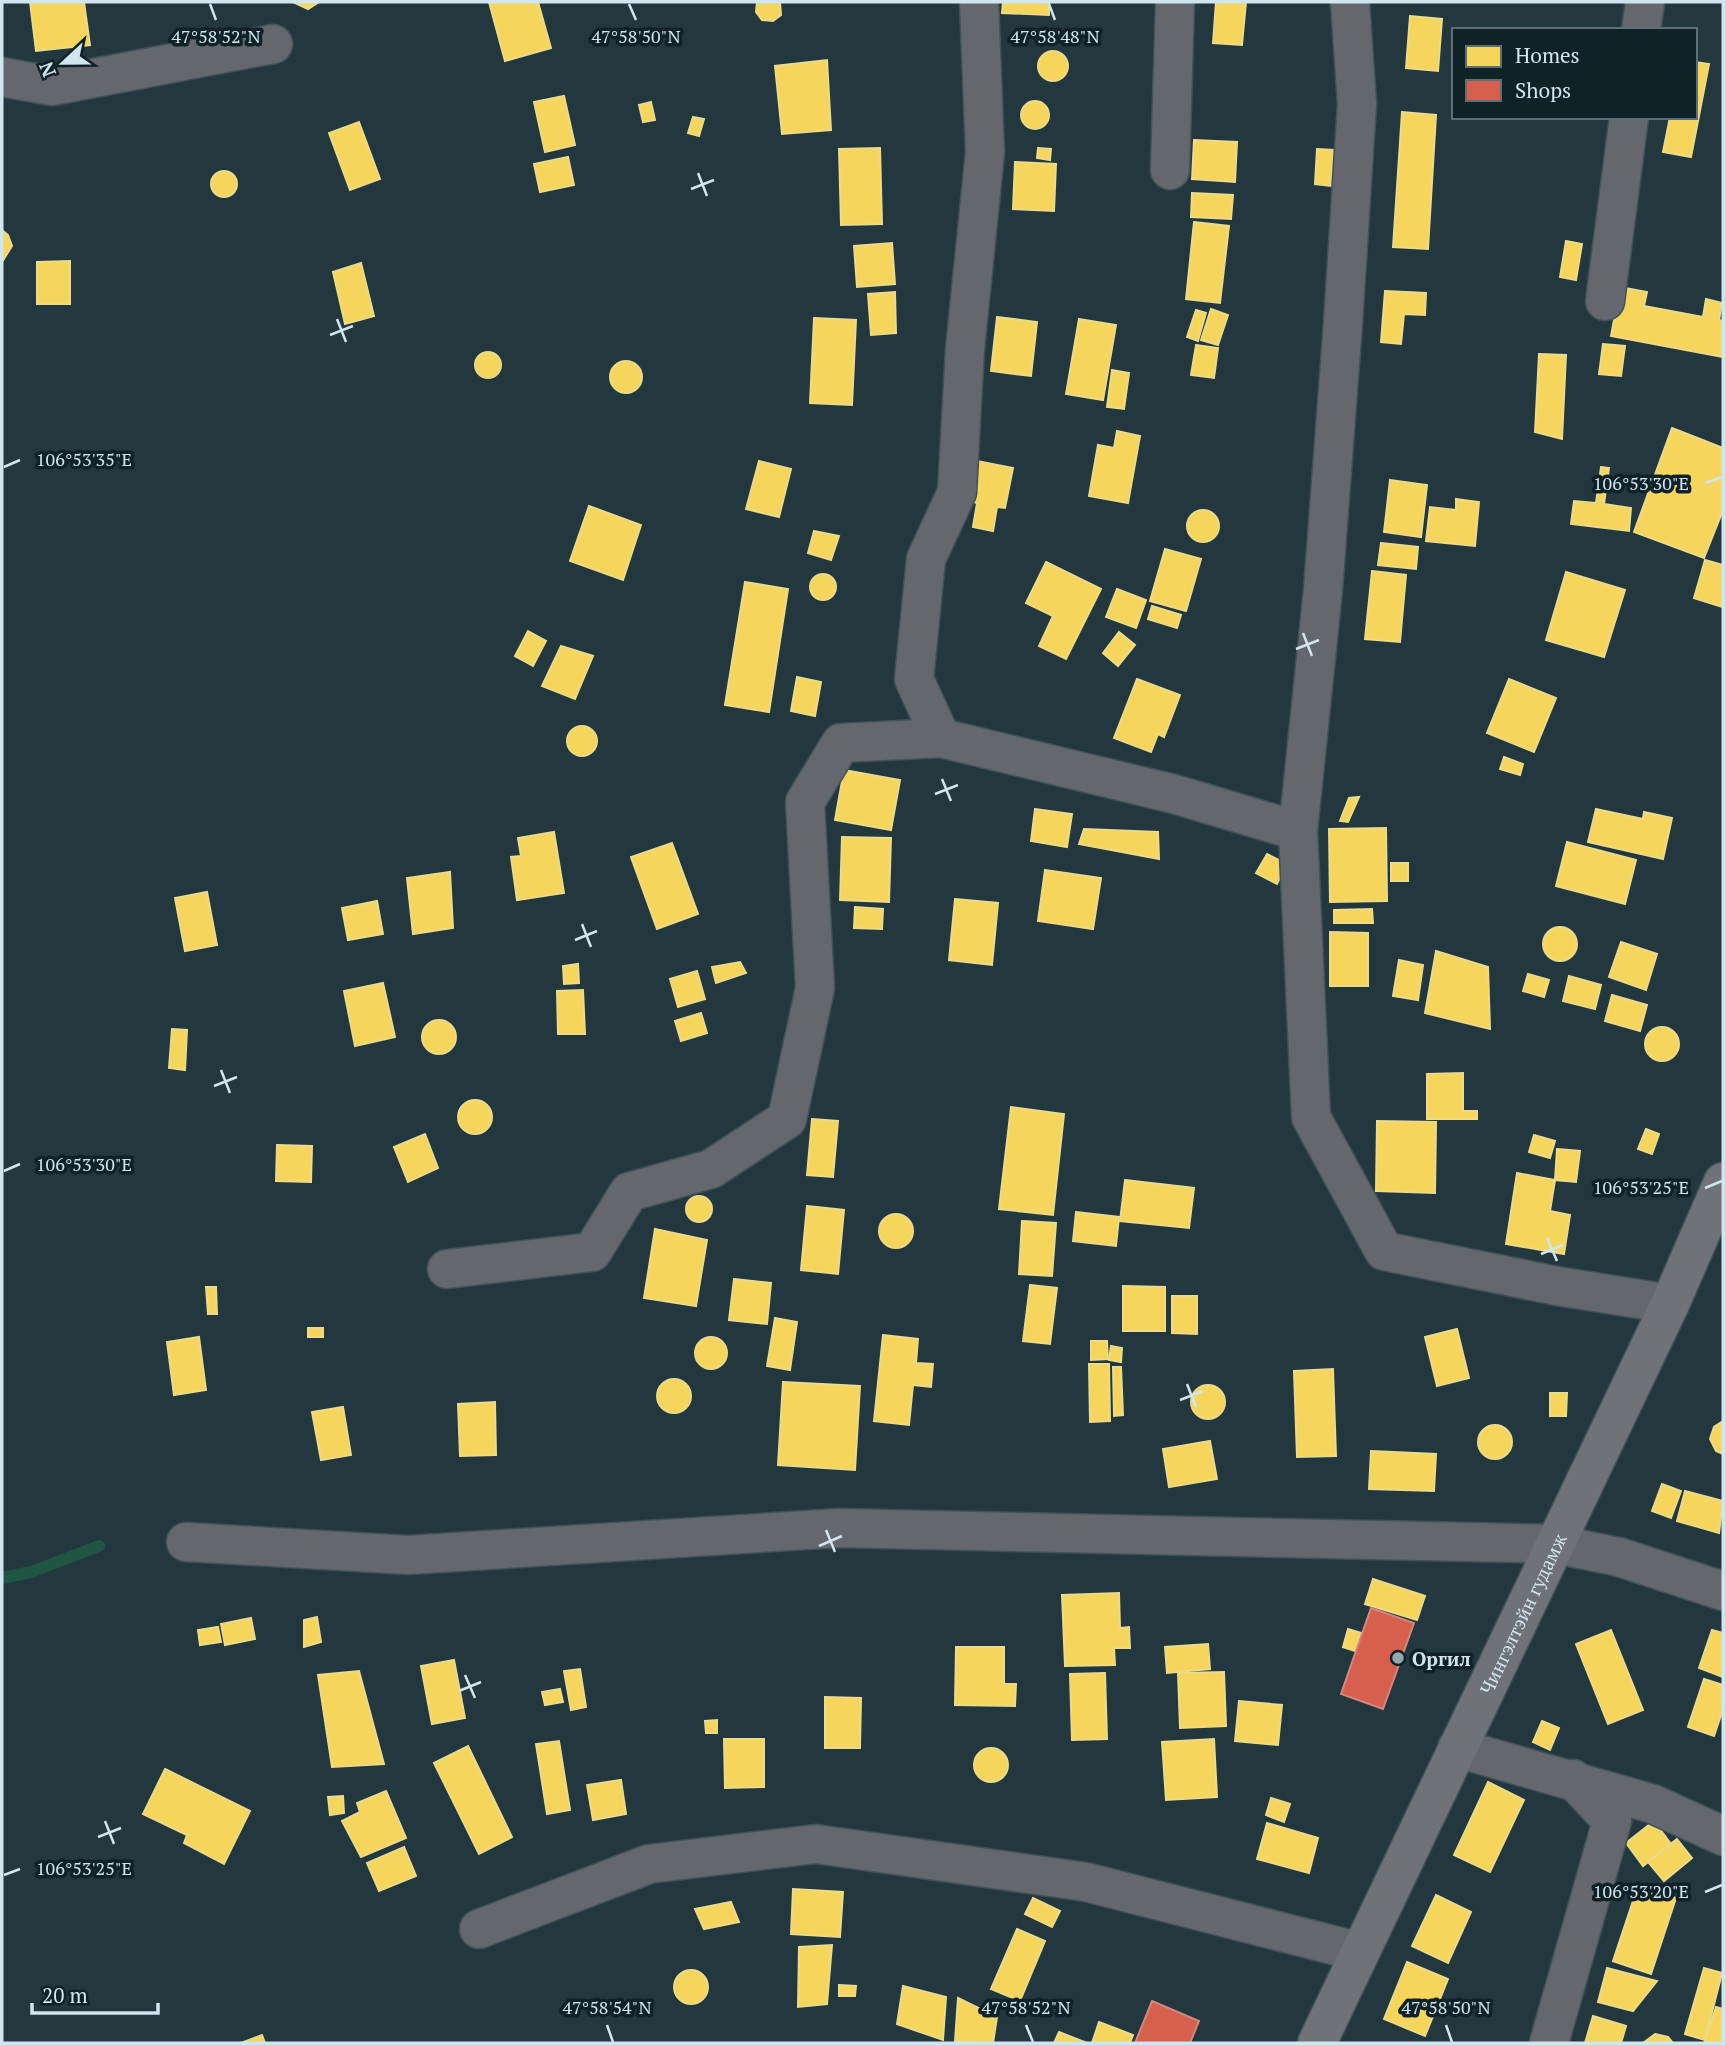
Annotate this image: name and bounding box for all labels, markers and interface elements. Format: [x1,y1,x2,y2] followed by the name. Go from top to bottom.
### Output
[171,24,261,48] text: 47°58'52"N
[591,24,681,48] text: 47°58'50"N
[1010,24,1100,48] text: 47°58'48"N
[28,28,98,98] north arrow
[1452,28,1697,119] legend
[1515,41,1580,69] text: Homes
[32,58,61,81] text: N
[1515,76,1571,104] text: Shops
[36,447,132,471] text: 106°53'35"E
[1593,471,1689,495] text: 106°53'30"E
[36,1152,132,1176] text: 106°53'30"E
[1593,1175,1689,1199] text: 106°53'25"E
[1473,1529,1571,1698] street label: Чингэлтэйн гудамж
[1412,1646,1471,1671] place label: Оргил
[1390,1650,1406,1666] marker: Оргил
[36,1856,132,1880] text: 106°53'25"E
[1593,1879,1689,1903] text: 106°53'20"E
[32,1972,158,2016] scale bar
[42,1981,88,2009] text: 20 m
[562,1995,652,2019] text: 47°58'54"N
[981,1995,1071,2019] text: 47°58'52"N
[1401,1995,1491,2019] text: 47°58'50"N

